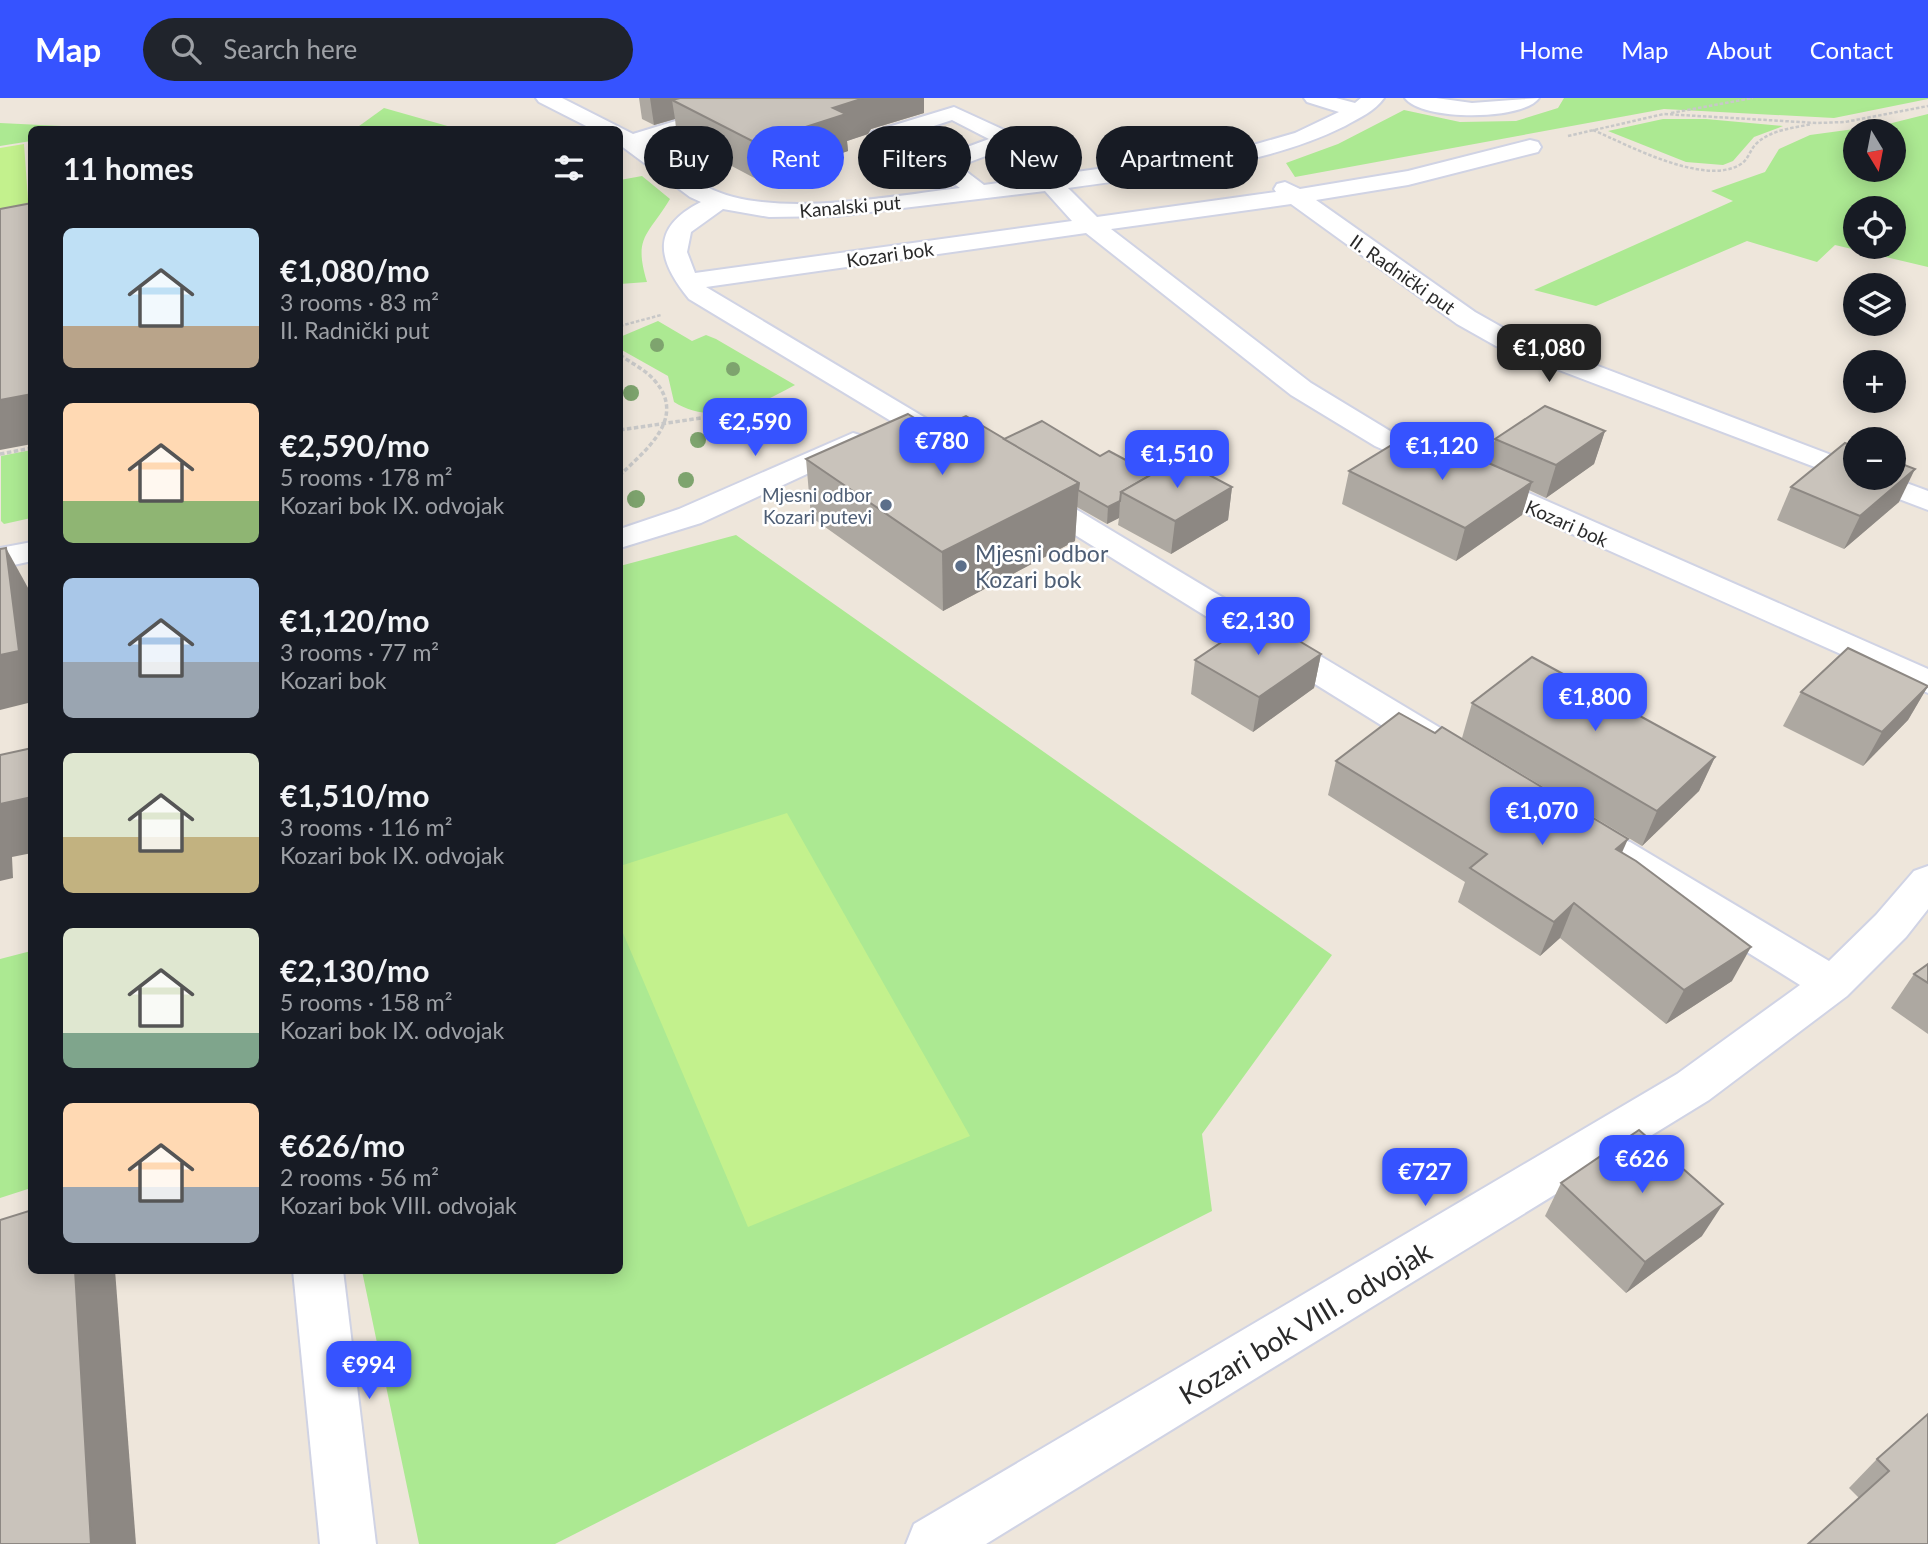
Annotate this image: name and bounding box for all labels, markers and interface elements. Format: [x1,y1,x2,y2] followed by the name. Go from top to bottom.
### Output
[143,18,633,81] search box
[35,29,101,69] text: Map
[167,30,205,68] icon: search
[223,33,357,65] text: Search here
[1519,35,1583,64] text: Home
[1621,35,1669,64] text: Map
[1707,35,1772,64] text: About
[1810,35,1893,64] text: Contact
[1843,119,1906,182] north arrow
[1843,119,1906,490] map controls
[644,126,733,189] chip: Buy
[747,126,844,189] chip: Rent
[858,126,971,189] chip: Filters
[985,126,1082,189] chip: New
[1096,126,1258,189] chip: Apartment
[550,149,588,187] icon: filters
[63,150,194,186] text: 11 homes
[798,190,902,222] street label: Kanalski put
[1843,196,1906,259] button: locate
[1346,229,1460,319] street label: II. Radnički put
[845,236,935,272] street label: Kozari bok
[280,252,429,288] text: €1,080/mo
[119,256,203,340] icon: home
[1843,273,1906,336] button: layers
[280,288,439,316] text: 3 rooms · 83 m²
[280,316,429,344] text: II. Radnički put
[1492,324,1606,384] pin: €1,080
[1513,333,1585,361] text: €1,080
[1843,350,1906,413] button: +
[698,398,812,458] pin: €2,590
[719,407,791,435] text: €2,590
[901,418,983,477] pin: €780
[1385,422,1499,482] pin: €1,120
[915,426,969,454] text: €780
[280,427,429,463] text: €2,590/mo
[1843,427,1906,490] button: −
[1120,430,1234,490] pin: €1,510
[119,431,203,515] icon: home
[1406,431,1478,459] text: €1,120
[1141,439,1213,467] text: €1,510
[280,463,452,491] text: 5 rooms · 178 m²
[762,483,872,528] place label: Mjesni odbor Kozari putevi
[280,491,504,519] text: Kozari bok IX. odvojak
[1522,495,1612,552] street label: Kozari bok
[878,497,894,513] marker: Mjesni odbor Kozari putevi
[975,539,1109,593] place label: Mjesni odbor Kozari bok
[953,558,969,574] marker: Mjesni odbor Kozari bok
[1201,598,1315,657] pin: €2,130
[280,602,429,638] text: €1,120/mo
[119,606,203,690] icon: home
[1222,606,1294,634] text: €2,130
[280,638,439,666] text: 3 rooms · 77 m²
[280,666,386,694] text: Kozari bok
[1538,674,1652,733] pin: €1,800
[1559,682,1631,710] text: €1,800
[280,777,429,813] text: €1,510/mo
[119,781,203,865] icon: home
[1485,788,1599,847] pin: €1,070
[1506,796,1578,824] text: €1,070
[280,813,452,841] text: 3 rooms · 116 m²
[280,841,504,869] text: Kozari bok IX. odvojak
[280,952,429,988] text: €2,130/mo
[119,956,203,1040] icon: home
[280,988,452,1016] text: 5 rooms · 158 m²
[280,1016,504,1044] text: Kozari bok IX. odvojak
[280,1127,405,1163] text: €626/mo
[119,1131,203,1215] icon: home
[1601,1136,1683,1195] pin: €626
[1615,1144,1669,1172] text: €626
[1384,1148,1466,1208] pin: €727
[1398,1157,1452,1185] text: €727
[280,1163,439,1191] text: 2 rooms · 56 m²
[280,1191,517,1219] text: Kozari bok VIII. odvojak
[1173,1233,1438,1411] street label: Kozari bok VIII. odvojak
[328,1342,410,1401] pin: €994
[342,1350,396,1378] text: €994

